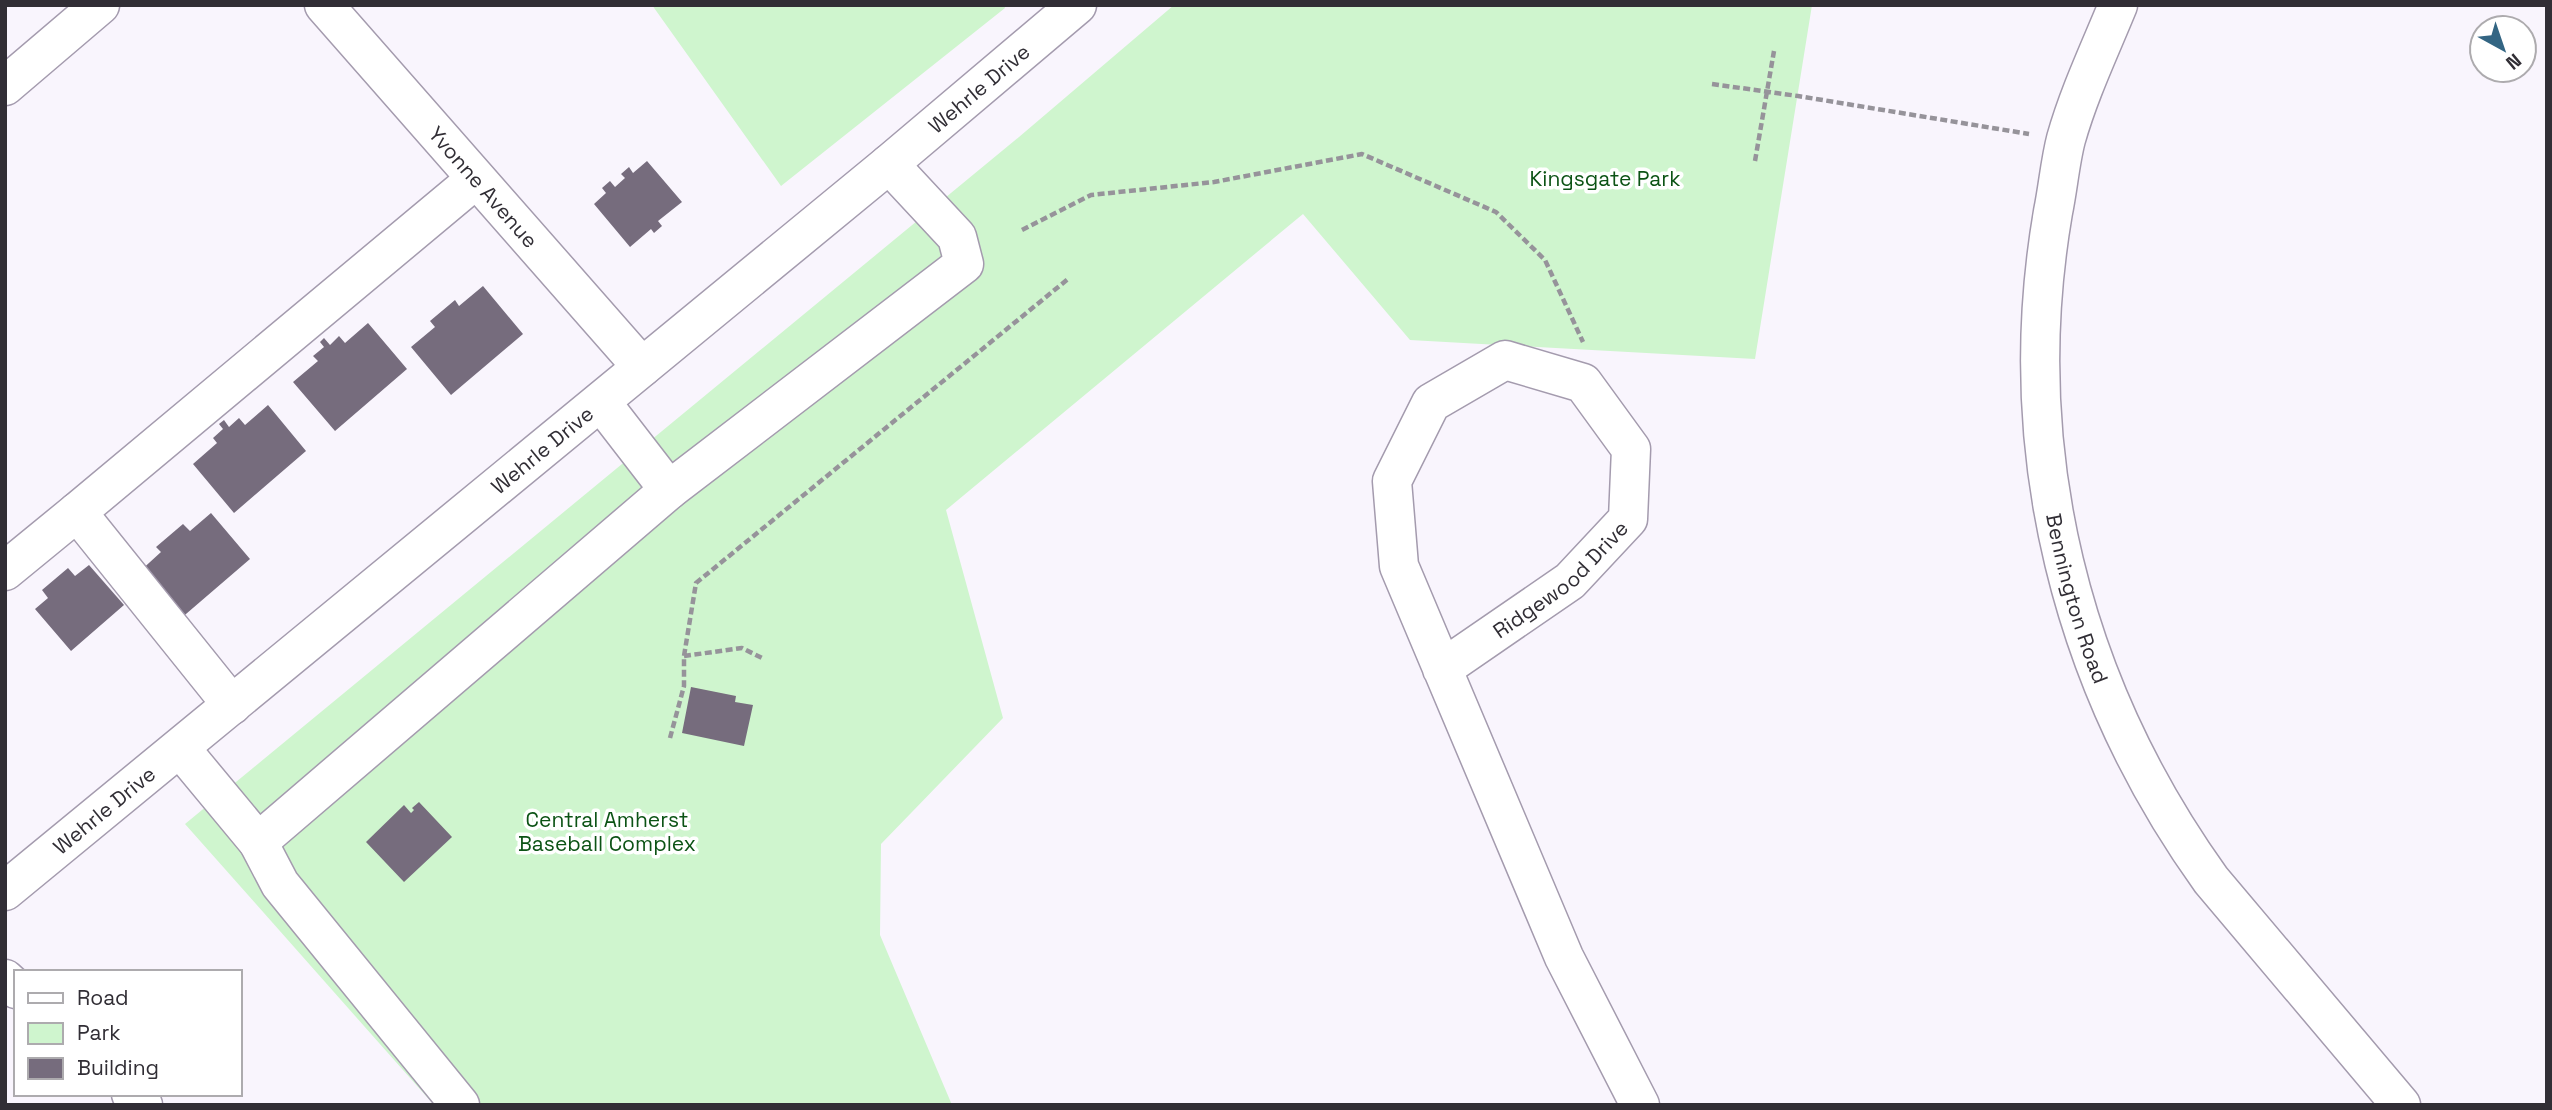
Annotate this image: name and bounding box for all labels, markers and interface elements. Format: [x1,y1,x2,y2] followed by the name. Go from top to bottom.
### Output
[2468,14,2538,84] north arrow
[922,38,1035,139] street label: Wehrle Drive
[2501,48,2527,75] text: N
[423,120,544,253] street label: Yvonne Avenue
[1529,165,1681,192] park label: Kingsgate Park
[485,400,599,500] street label: Wehrle Drive
[2041,511,2115,687] street label: Bennington Road
[1487,514,1633,644] street label: Ridgewood Drive
[47,760,161,860] street label: Wehrle Drive
[518,806,696,857] park label: Central Amherst Baseball Complex
[14,970,242,1096] legend
[77,984,129,1011] text: Road
[77,1019,121,1046] text: Park
[77,1054,159,1081] text: Building

